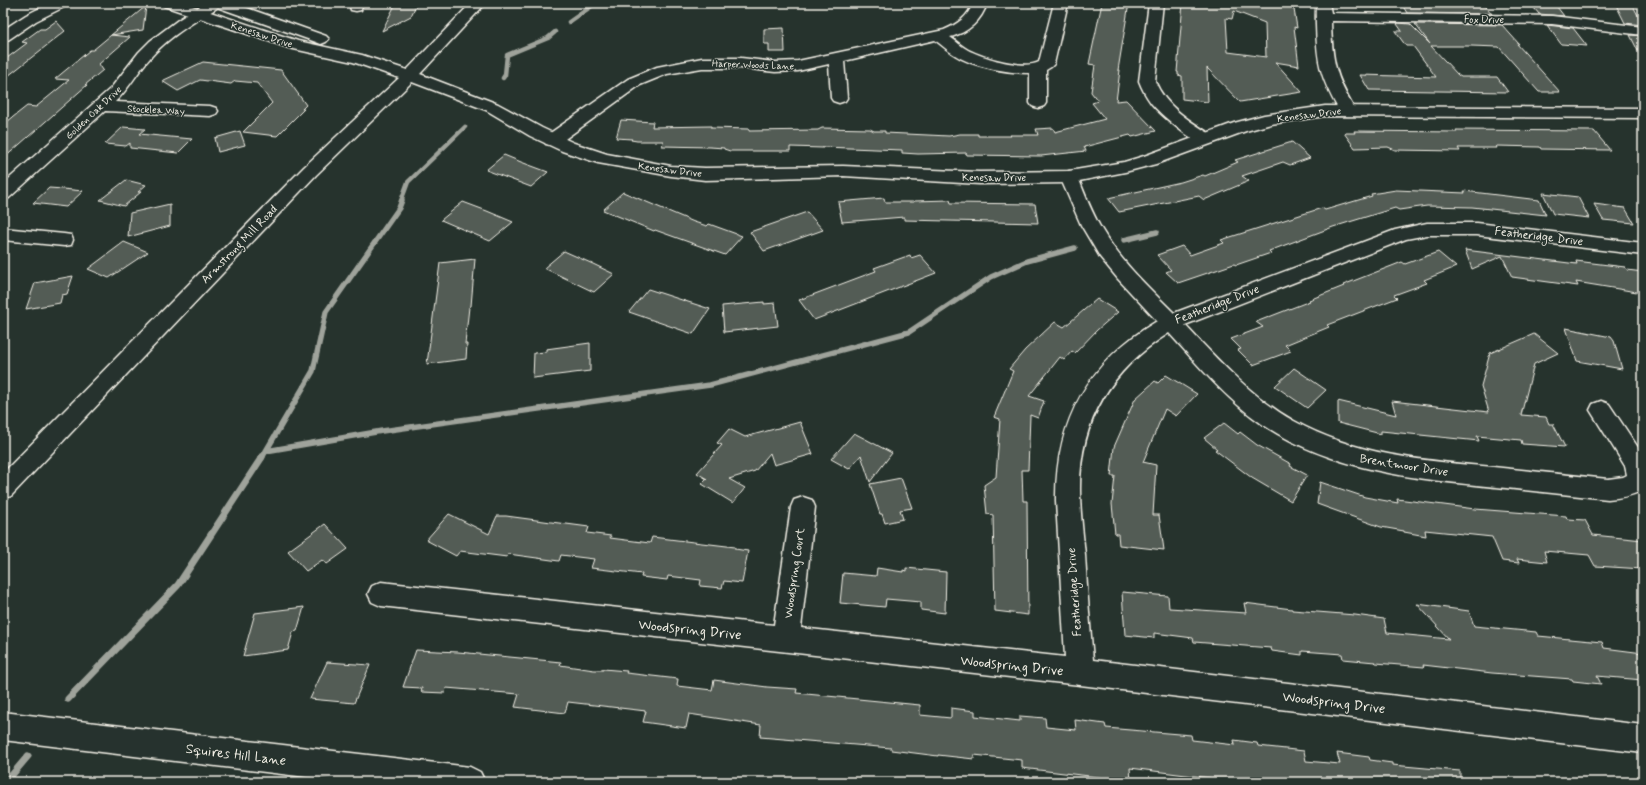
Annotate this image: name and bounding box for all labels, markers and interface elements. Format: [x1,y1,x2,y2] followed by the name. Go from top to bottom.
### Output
[1464,14,1505,27] street label: Fox Drive
[229,19,295,52] street label: Kenesaw Drive
[712,58,795,73] street label: Harper Woods Lane
[63,83,125,143] street label: Golden Oak Drive
[127,103,185,118] street label: Stocklea Way
[1277,105,1342,126] street label: Kenesaw Drive
[637,160,703,181] street label: Kenesaw Drive
[962,172,1027,185] street label: Kenesaw Drive
[198,202,282,288] street label: Armstrong Mill Road
[1494,224,1584,250] street label: Featheridge Drive
[1173,282,1262,328] street label: Featheridge Drive
[1358,451,1449,481] street label: Brentmoor Drive
[781,527,809,619] street label: Woodspring Court
[1064,547,1086,637] street label: Featheridge Drive
[637,616,742,644] street label: Woodspring Drive
[959,652,1064,680] street label: Woodspring Drive
[1281,688,1386,718] street label: Woodspring Drive
[185,740,287,770] street label: Squires Hill Lane

